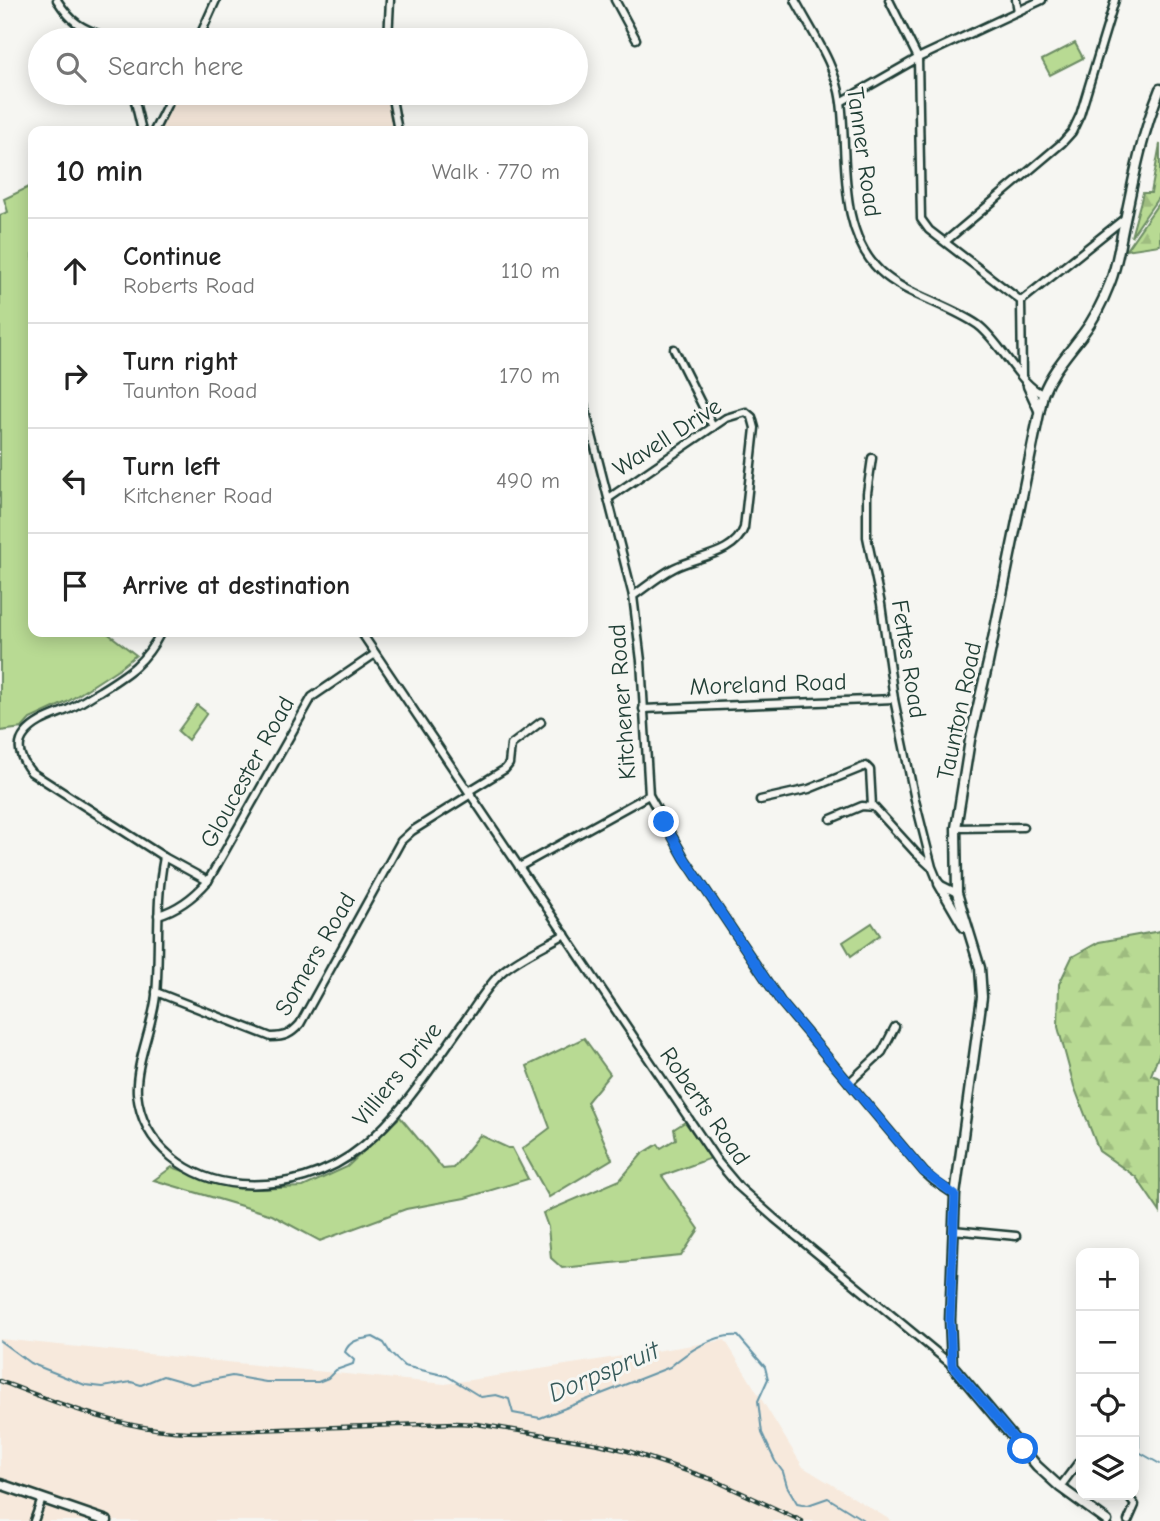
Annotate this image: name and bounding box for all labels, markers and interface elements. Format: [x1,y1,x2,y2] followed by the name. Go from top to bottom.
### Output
[28,28,588,105] search box
[52,48,90,86] icon: search
[108,52,243,82] text: Search here
[841,85,887,219] street label: Tanner Road
[56,154,143,189] text: 10 min
[432,158,560,185] text: Walk · 770 m
[123,242,221,272] text: Continue
[56,252,94,290] icon: ahead
[501,257,560,284] text: 110 m
[123,272,255,299] text: Roberts Road
[123,347,237,377] text: Turn right
[56,357,94,395] icon: right
[499,362,560,389] text: 170 m
[123,377,257,404] text: Taunton Road
[608,392,726,482] street label: Wavell Drive
[123,452,220,482] text: Turn left
[56,462,94,500] icon: left
[496,467,560,494] text: 490 m
[123,482,273,509] text: Kitchener Road
[56,567,94,605] icon: arrive
[123,571,350,601] text: Arrive at destination
[886,598,932,720] street label: Fettes Road
[603,623,641,781] street label: Kitchener Road
[931,640,987,782] street label: Taunton Road
[689,667,847,701] street label: Moreland Road
[194,692,300,852] street label: Gloucester Road
[648,806,679,837] route end
[269,888,361,1020] street label: Somers Road
[347,1016,447,1132] street label: Villiers Drive
[654,1042,756,1170] street label: Roberts Road
[1076,1248,1139,1500] map controls
[1076,1248,1139,1311] button: +
[1076,1311,1139,1374] button: −
[544,1335,665,1409] water label: Dorpspruit
[1076,1374,1139,1437] button: locate
[1007,1433,1038,1464] route start
[1076,1437,1139,1500] button: layers

